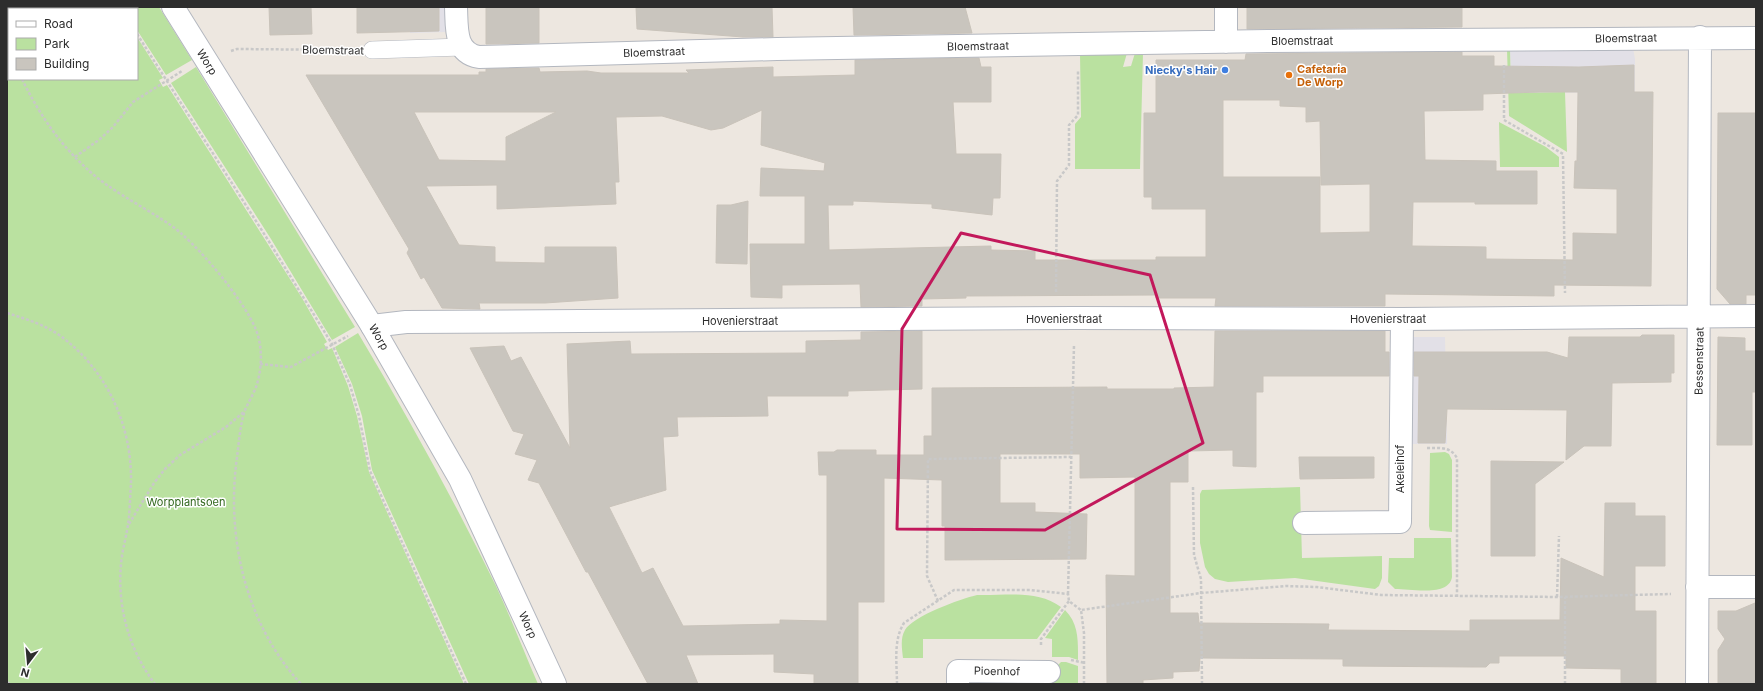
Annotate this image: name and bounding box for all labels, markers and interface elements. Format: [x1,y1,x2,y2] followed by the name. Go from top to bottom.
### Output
[8,8,138,80] legend
[44,16,73,31] text: Road
[1595,30,1658,46] street label: Bloemstraat
[1271,34,1333,48] street label: Bloemstraat
[44,36,70,51] text: Park
[947,38,1010,54] street label: Bloemstraat
[302,42,365,58] street label: Bloemstraat
[623,44,686,60] street label: Bloemstraat
[194,46,220,78] street label: Worp
[44,56,89,71] text: Building
[1297,62,1347,89] place label: Cafetaria De Worp
[1145,63,1218,77] place label: Niecky's Hair
[1220,65,1230,75] marker: Niecky's Hair
[1284,70,1294,80] marker: Cafetaria De Worp
[1026,312,1102,326] street label: Hovenierstraat
[1350,312,1426,326] street label: Hovenierstraat
[702,314,778,328] street label: Hovenierstraat
[366,321,392,353] street label: Worp
[1691,327,1707,395] street label: Bessenstraat
[1393,445,1407,493] street label: Akeleihof
[147,495,225,509] park label: Worpplantsoen
[516,609,540,641] street label: Worp
[8,643,48,683] north arrow
[974,664,1020,678] street label: Pioenhof
[19,665,31,680] text: N

